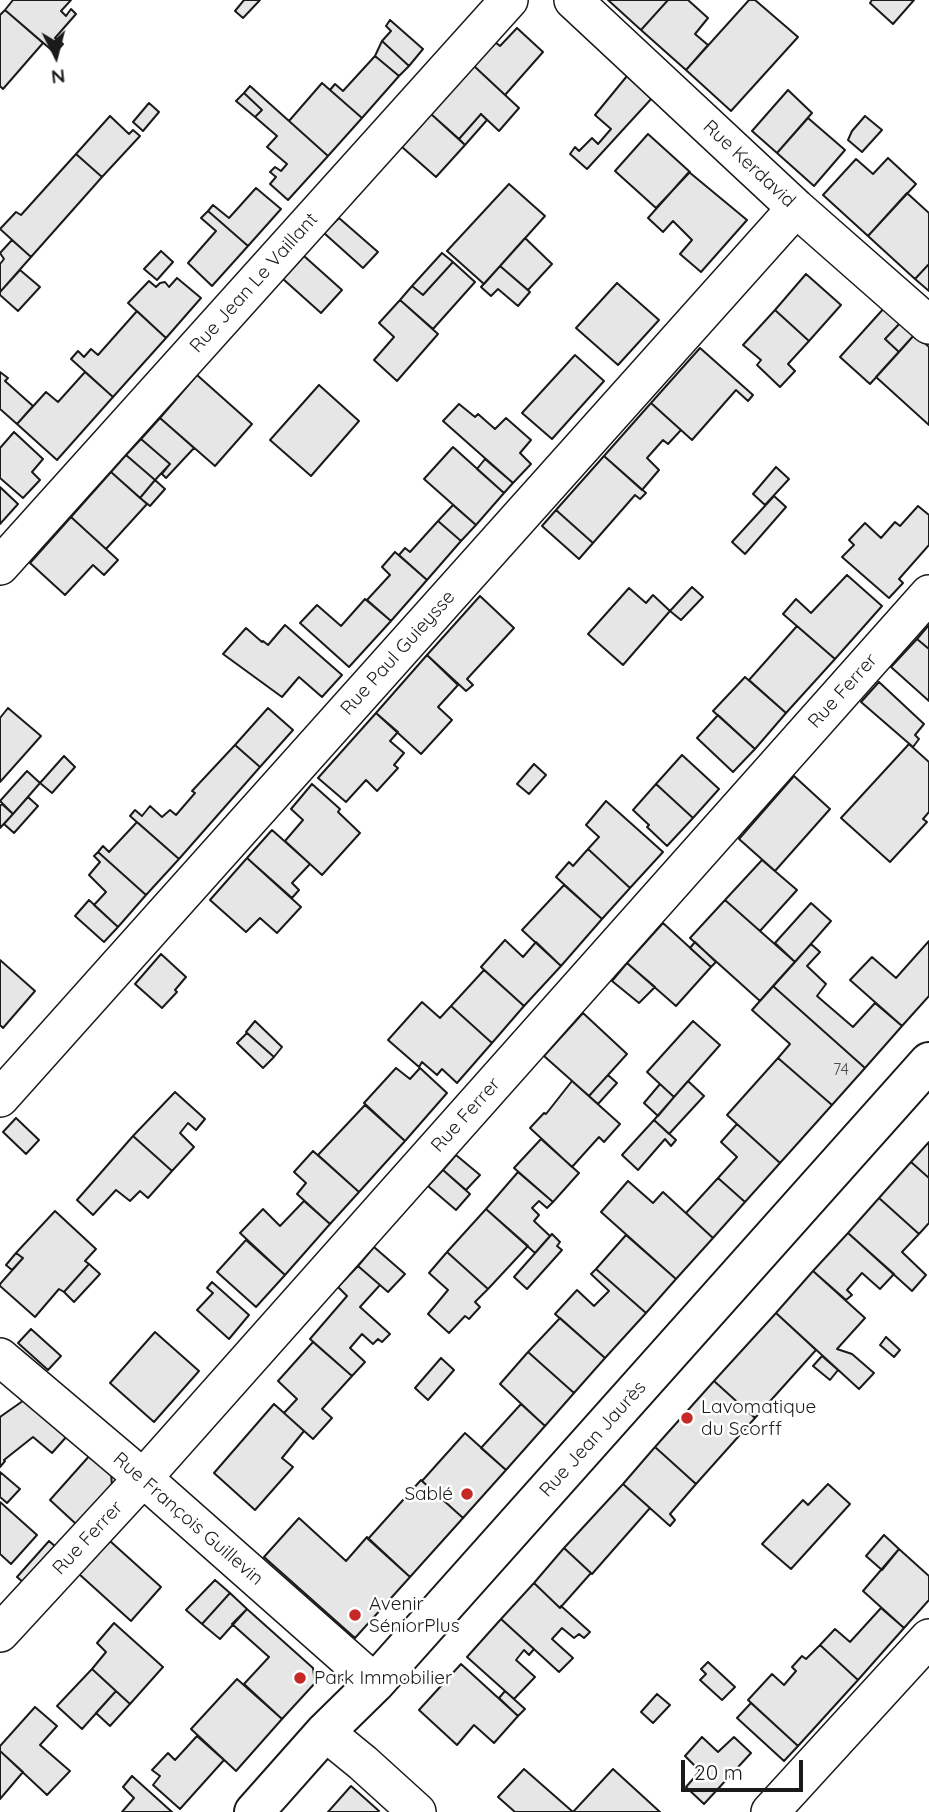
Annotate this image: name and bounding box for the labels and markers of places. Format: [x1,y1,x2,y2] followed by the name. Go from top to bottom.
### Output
[701,1396,816,1440] place label: Lavomatique du Scorff
[679,1410,695,1426] marker: Lavomatique du Scorff
[404,1483,453,1505] place label: Sablé
[459,1486,475,1502] marker: Sablé
[369,1593,460,1637] place label: Avenir SéniorPlus
[347,1607,363,1623] marker: Avenir SéniorPlus
[314,1667,452,1689] place label: Park Immobilier
[292,1670,308,1686] marker: Park Immobilier

